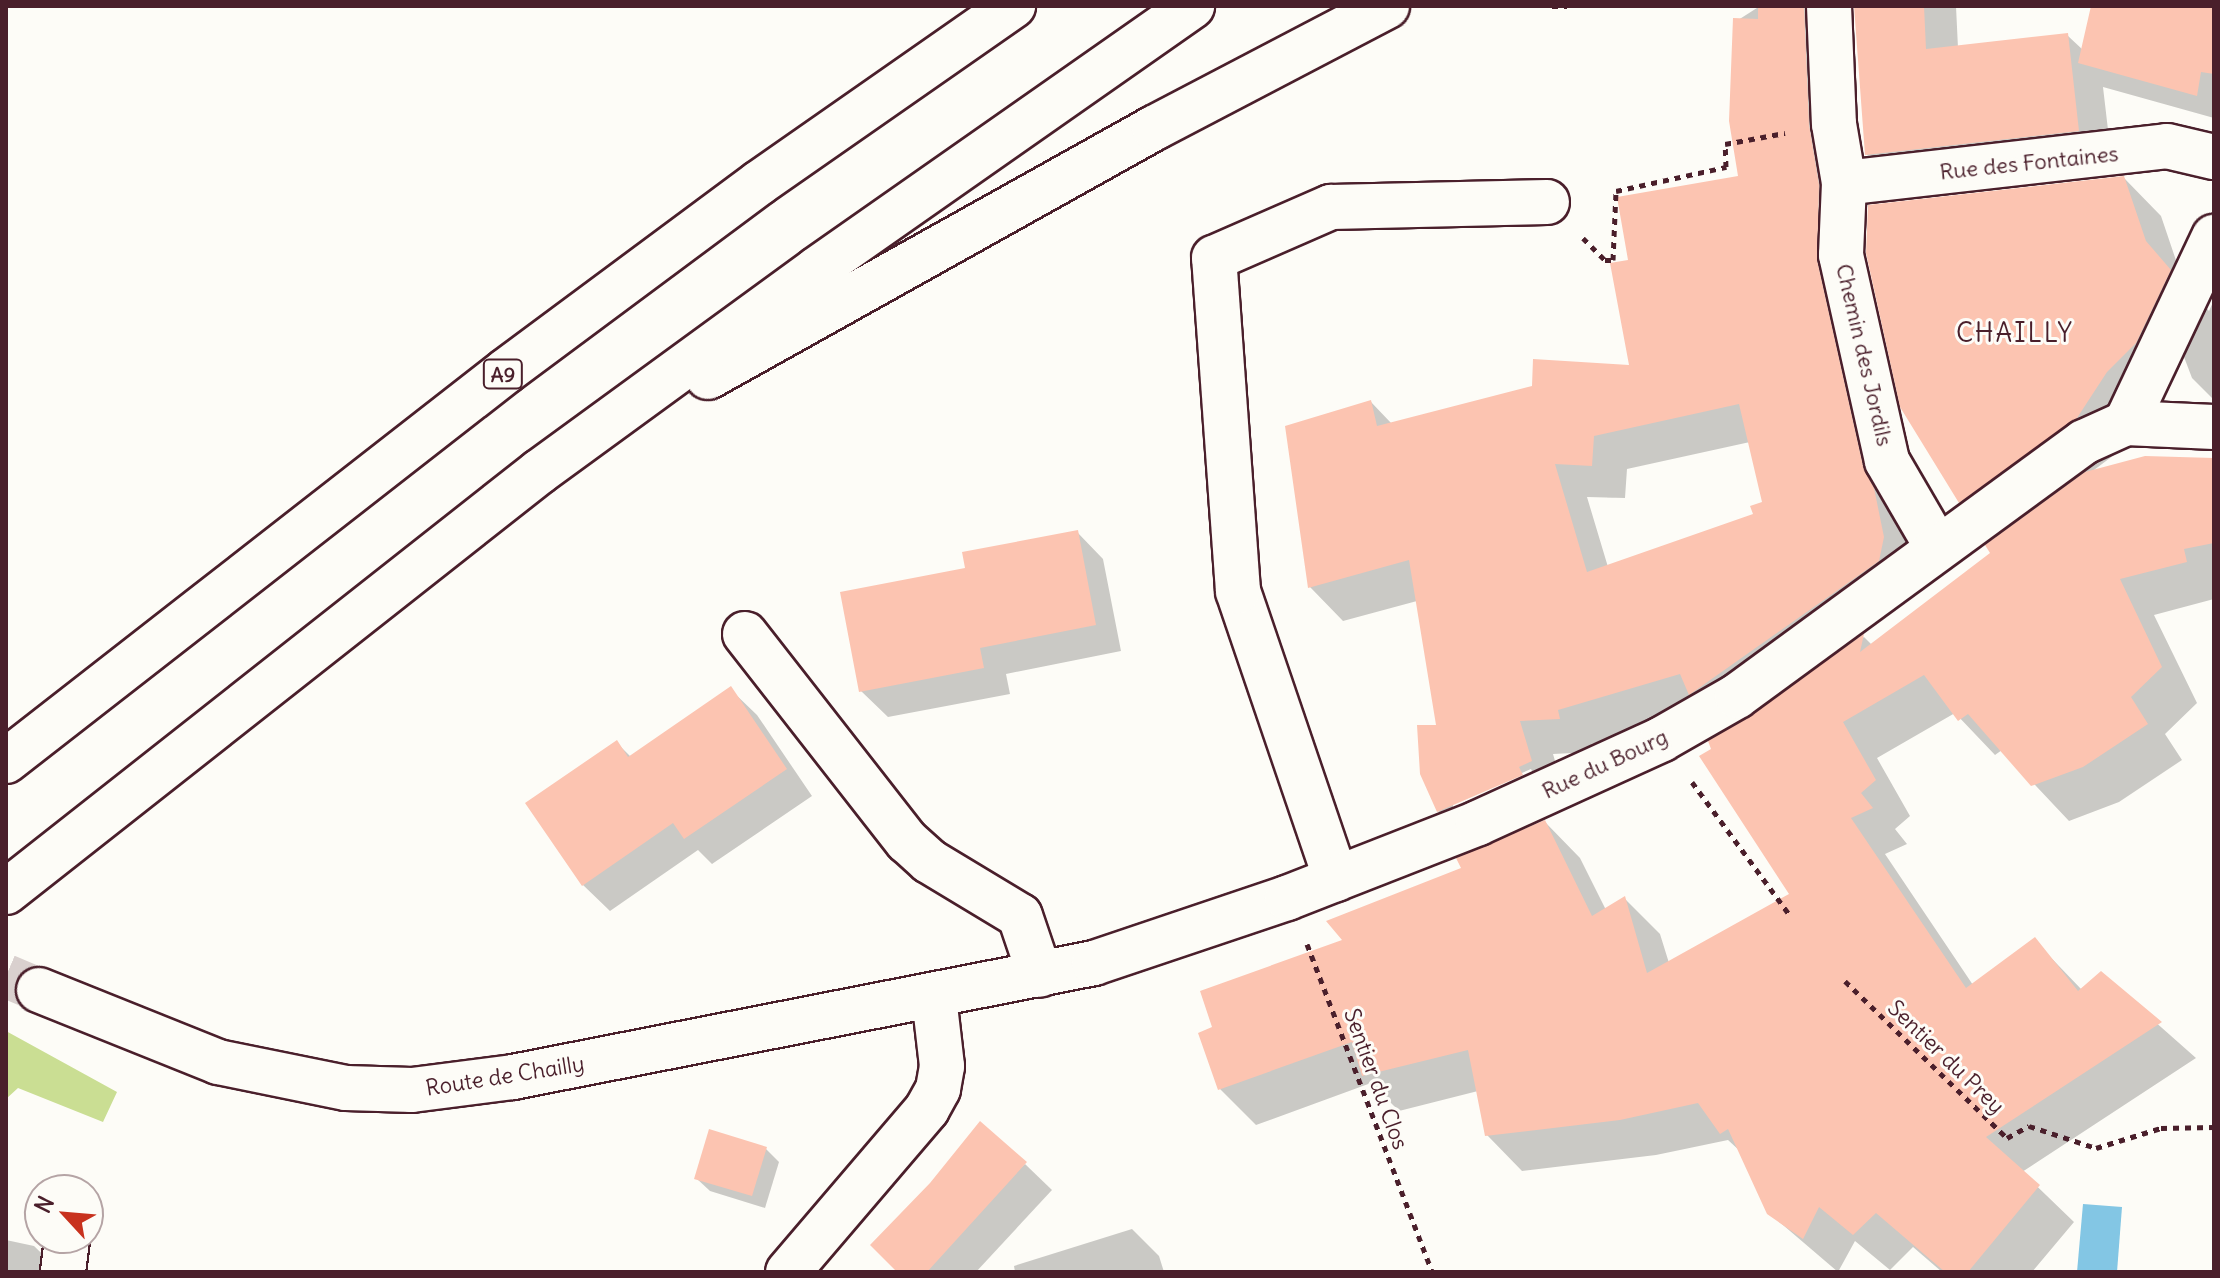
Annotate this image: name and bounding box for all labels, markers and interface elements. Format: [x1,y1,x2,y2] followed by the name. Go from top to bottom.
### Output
[1938,140,2120,186] street label: Rue des Fontaines
[1830,261,1898,449] street label: Chemin des Jordils
[1956,317,2074,349] district label: CHAILLY
[481,358,525,390] road number: A9
[1538,723,1672,805] street label: Rue du Bourg
[1882,995,2010,1119] street label: Sentier du Prey
[1338,1005,1414,1153] street label: Sentier du Clos
[424,1050,586,1102] street label: Route de Chailly
[24,1174,104,1254] north arrow
[28,1191,60,1217] text: N

